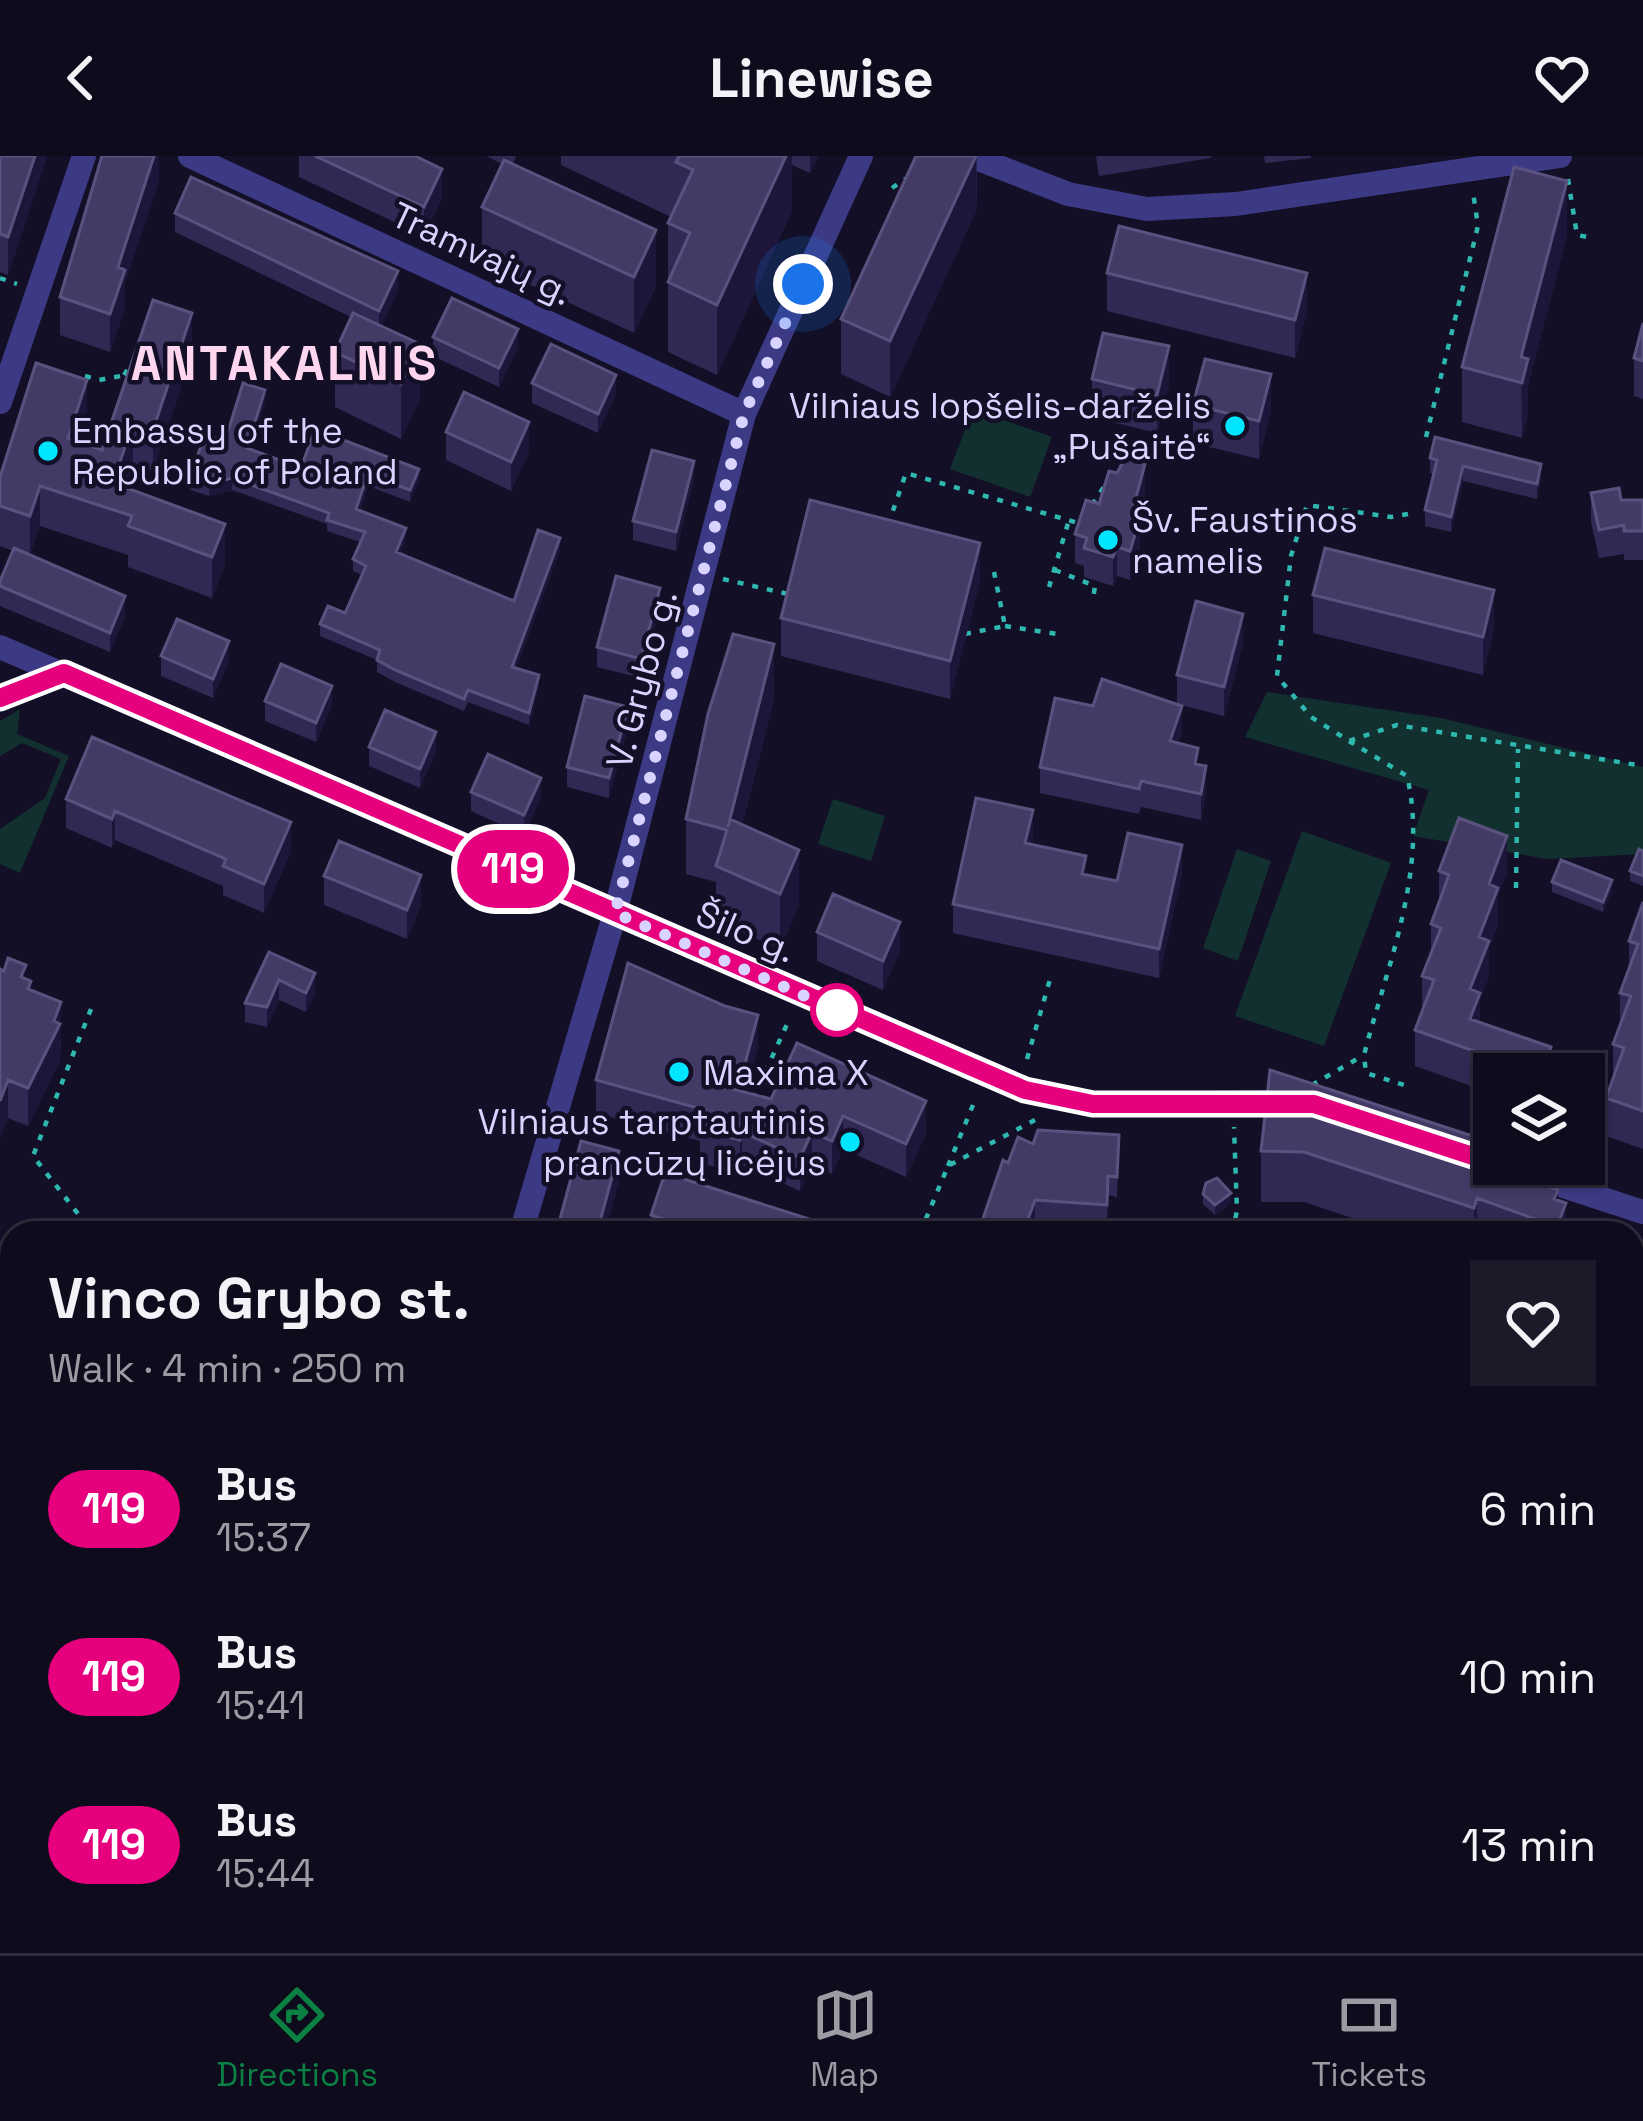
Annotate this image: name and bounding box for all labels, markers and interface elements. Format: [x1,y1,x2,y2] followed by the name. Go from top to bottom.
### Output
[709,44,934,113] text: Linewise
[48,45,114,111] icon: back
[1529,45,1595,111] icon: heart
[384,192,579,316] street label: Tramvajų g.
[773,254,833,314] your location
[131,333,439,394] district label: ANTAKALNIS
[789,383,1211,470] place label: Vilniaus lopšelis-darželis „Pušaitė“
[72,408,398,495] place label: Embassy of the Republic of Poland
[1222,413,1248,439] marker: Vilniaus lopšelis-darželis „Pušaitė“
[35,438,61,464] marker: Embassy of the Republic of Poland
[1132,497,1358,584] place label: Šv. Faustinos namelis
[1095,527,1121,553] marker: Šv. Faustinos namelis
[596,585,688,774] street label: V. Grybo g.
[444,830,582,908] line badge: 119
[481,842,545,895] text: 119
[689,891,802,973] street label: Šilo g.
[812,985,862,1035] unlabelled marker
[703,1050,869,1096] place label: Maxima X
[1473,1053,1605,1185] map controls
[1473,1053,1605,1185] button: layers
[666,1059,692,1085] marker: Maxima X
[477,1099,826,1186] place label: Vilniaus tarptautinis prancūzų licėjus
[837,1129,863,1155] marker: Vilniaus tarptautinis prancūzų licėjus
[1470,1260,1596,1386] button: heart
[48,1262,470,1335] text: Vinco Grybo st.
[48,1344,406,1393] text: Walk · 4 min · 250 m
[216,1456,297,1513] text: Bus
[1480,1481,1596,1538] text: 6 min
[82,1482,146,1535] text: 119
[216,1513,311,1562] text: 15:37
[216,1624,297,1681] text: Bus
[1459,1649,1596,1706] text: 10 min
[82,1650,146,1703] text: 119
[216,1681,305,1730] text: 15:41
[216,1792,297,1849] text: Bus
[1461,1817,1596,1874] text: 13 min
[82,1818,146,1871] text: 119
[216,1849,314,1898] text: 15:44
[216,1982,378,2096] tab: Directions
[810,1982,879,2096] tab: Map
[1312,1982,1427,2096] tab: Tickets

